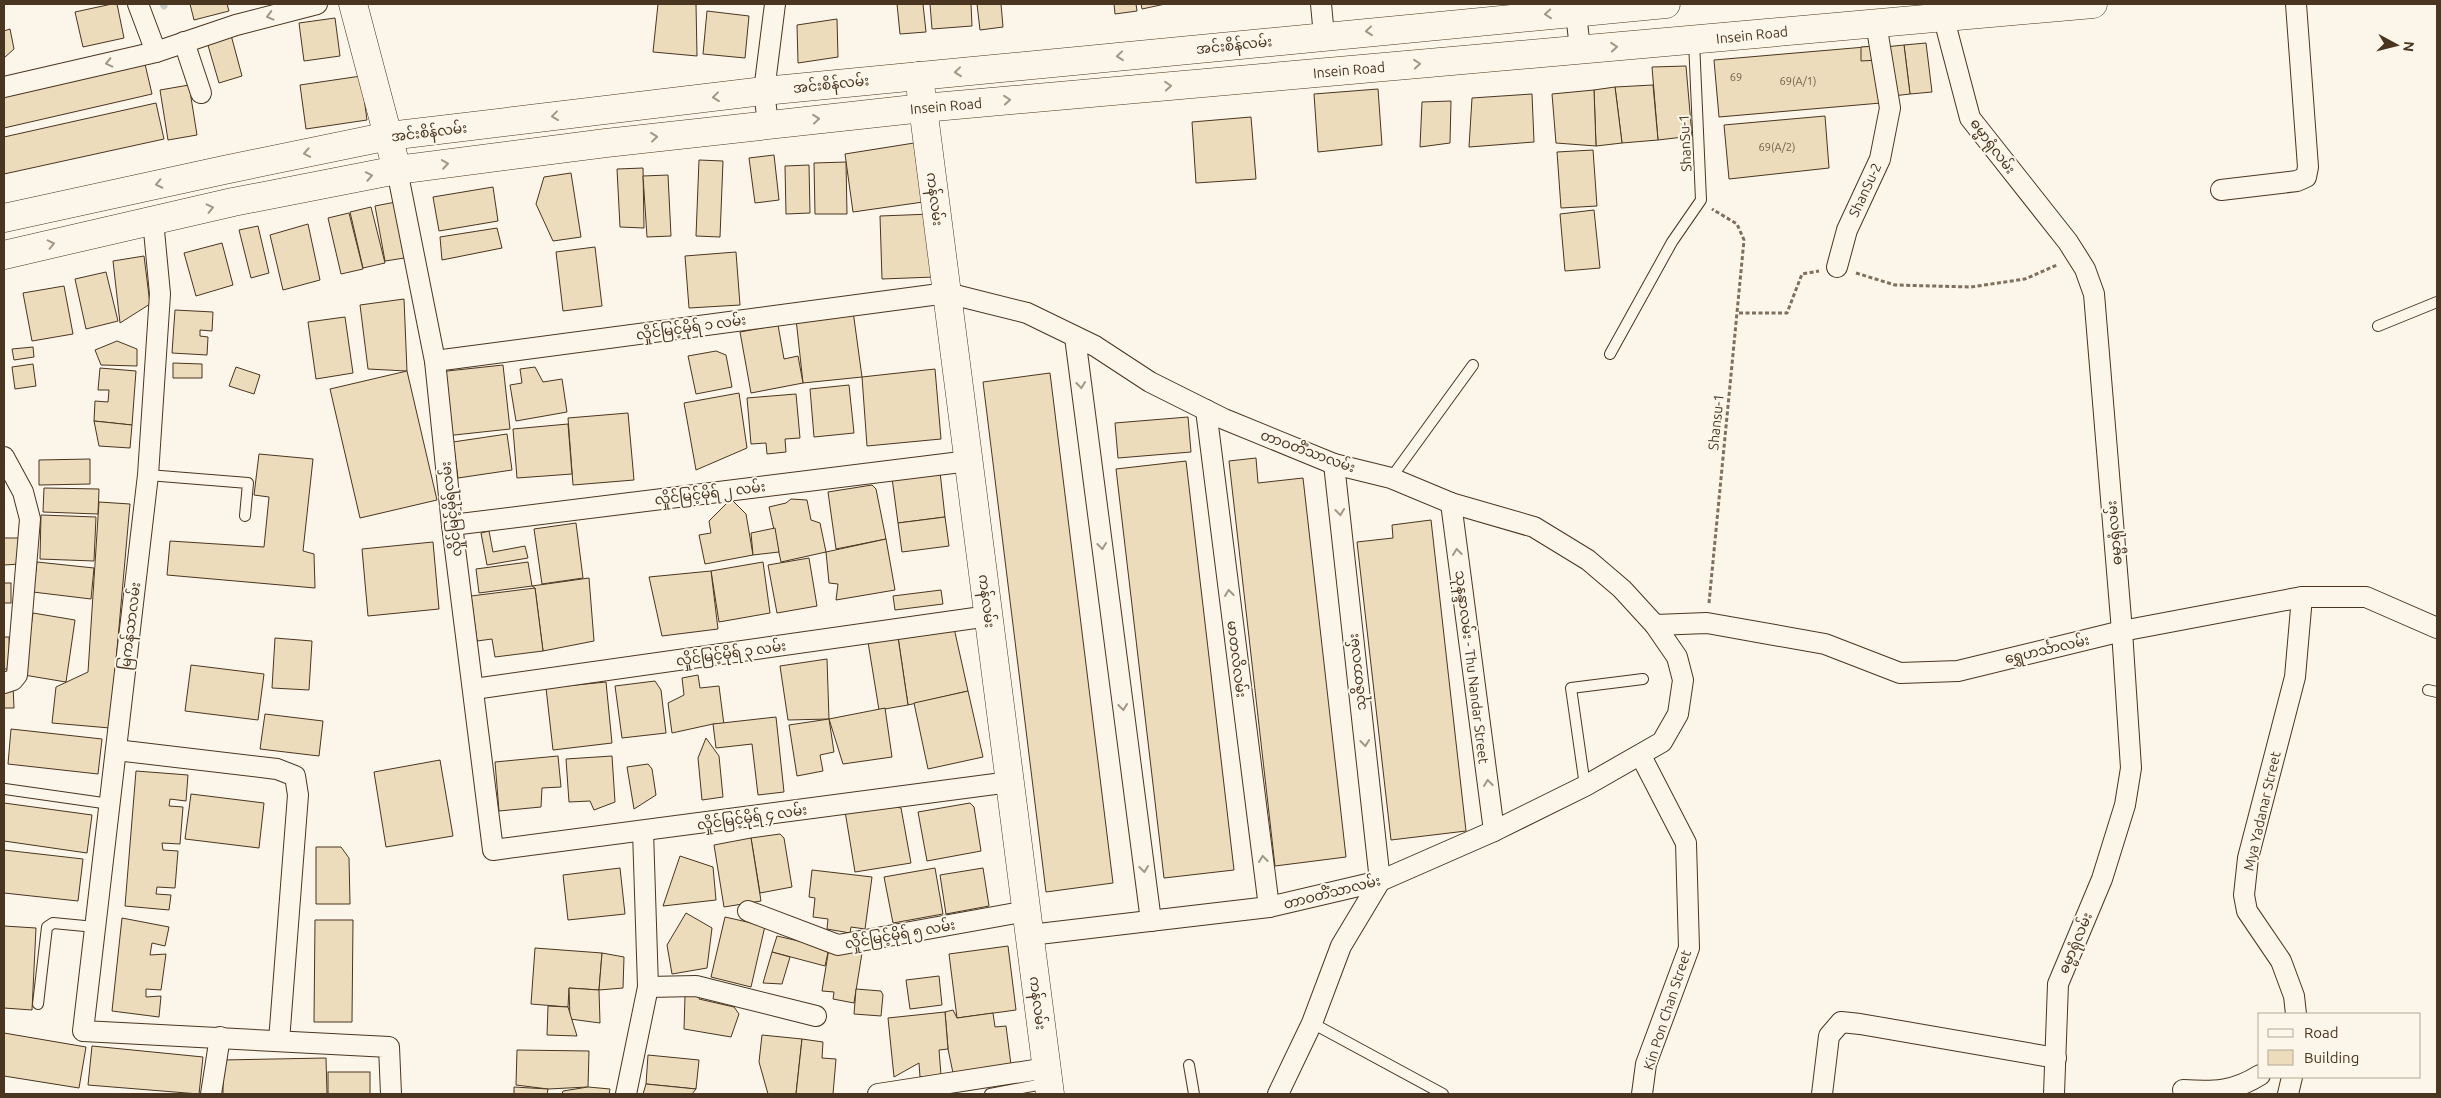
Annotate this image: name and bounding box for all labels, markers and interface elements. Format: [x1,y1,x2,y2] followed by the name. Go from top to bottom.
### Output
[1544,8,1552,19] one-way arrow
[265,10,274,21] one-way arrow
[2371,20,2421,70] north arrow
[1715,23,1789,47] street label: Insein Road
[1365,26,1373,37] one-way arrow
[1195,31,1273,61] street label: အင်းစိန်လမ်း
[2400,40,2417,53] text: N
[1611,41,1619,52] one-way arrow
[1116,50,1124,61] one-way arrow
[104,57,113,68] one-way arrow
[1312,59,1386,81] street label: Insein Road
[1414,59,1422,70] one-way arrow
[954,66,962,77] one-way arrow
[792,70,870,100] street label: အင်းစိန်လမ်း
[1730,71,1742,83] house number: 69
[1780,75,1816,88] house number: 69(A/1)
[1165,81,1173,92] one-way arrow
[712,91,720,102] one-way arrow
[909,95,983,117] street label: Insein Road
[1003,95,1011,106] one-way arrow
[550,110,558,121] one-way arrow
[813,114,821,125] one-way arrow
[1675,114,1695,172] street label: ShanSu-1
[1964,114,2021,179] street label: ဓမ္မာရုံလမ်း
[390,117,468,149] street label: အင်းစိန်လမ်း
[650,132,658,143] one-way arrow
[1759,141,1795,154] house number: 69(A/2)
[303,147,311,158] one-way arrow
[441,159,449,170] one-way arrow
[1846,160,1884,220] street label: ShanSu-2
[365,171,373,181] one-way arrow
[920,171,948,227] street label: ကန်လမ်း
[155,178,163,189] one-way arrow
[205,203,214,214] one-way arrow
[47,239,56,250] one-way arrow
[635,309,748,347] street label: လှိုင်မြင့်မိုရ် ၁ လမ်း
[1075,382,1086,390] one-way arrow
[1705,393,1727,451] street label: Shansu-1
[1259,425,1358,476] street label: တာဝတိံသာလမ်း
[435,460,469,558] street label: လှိုင်မြင့်မိုရ်လမ်း
[653,476,767,512] street label: လှိုင်မြင့်မိုရ် ၂ လမ်း
[2101,500,2129,566] street label: ဓမ္မာရုံလမ်း
[1334,509,1345,517] one-way arrow
[1096,543,1107,551] one-way arrow
[1453,548,1463,556] one-way arrow
[1448,569,1494,766] street label: သုနန္ဒာလမ်း - Thu Nandar Street
[972,573,1000,629] street label: ကန်လမ်း
[115,581,147,671] street label: မြကန်သာလမ်း
[1224,589,1235,597] one-way arrow
[1224,619,1252,698] street label: မာတလိလမ်း
[2003,630,2092,670] street label: ရွှေဟင်္သာလမ်း
[1343,632,1373,712] street label: သုဇိတာလမ်း
[675,635,788,673] street label: လှိုင်မြင့်မိုရ် ၃ လမ်း
[1117,704,1128,712] one-way arrow
[1359,740,1370,748] one-way arrow
[2240,749,2284,872] street label: Mya Yadanar Street
[1483,778,1493,787] one-way arrow
[696,799,809,837] street label: လှိုင်မြင့်မိုရ် ၄ လမ်း
[1258,855,1268,863] one-way arrow
[1138,865,1149,873] one-way arrow
[1281,870,1382,912] street label: တာဝတိံသာလမ်း
[2053,909,2099,978] street label: ဓမ္မာရုံလမ်း
[843,914,957,956] street label: လှိုင်မြင့်မိုရ် ၅ လမ်း
[1640,948,1694,1072] street label: Kin Pon Chan Street
[1023,975,1051,1031] street label: ကန်လမ်း
[2258,1013,2421,1078] legend
[2304,1024,2339,1041] text: Road
[2304,1049,2359,1066] text: Building

